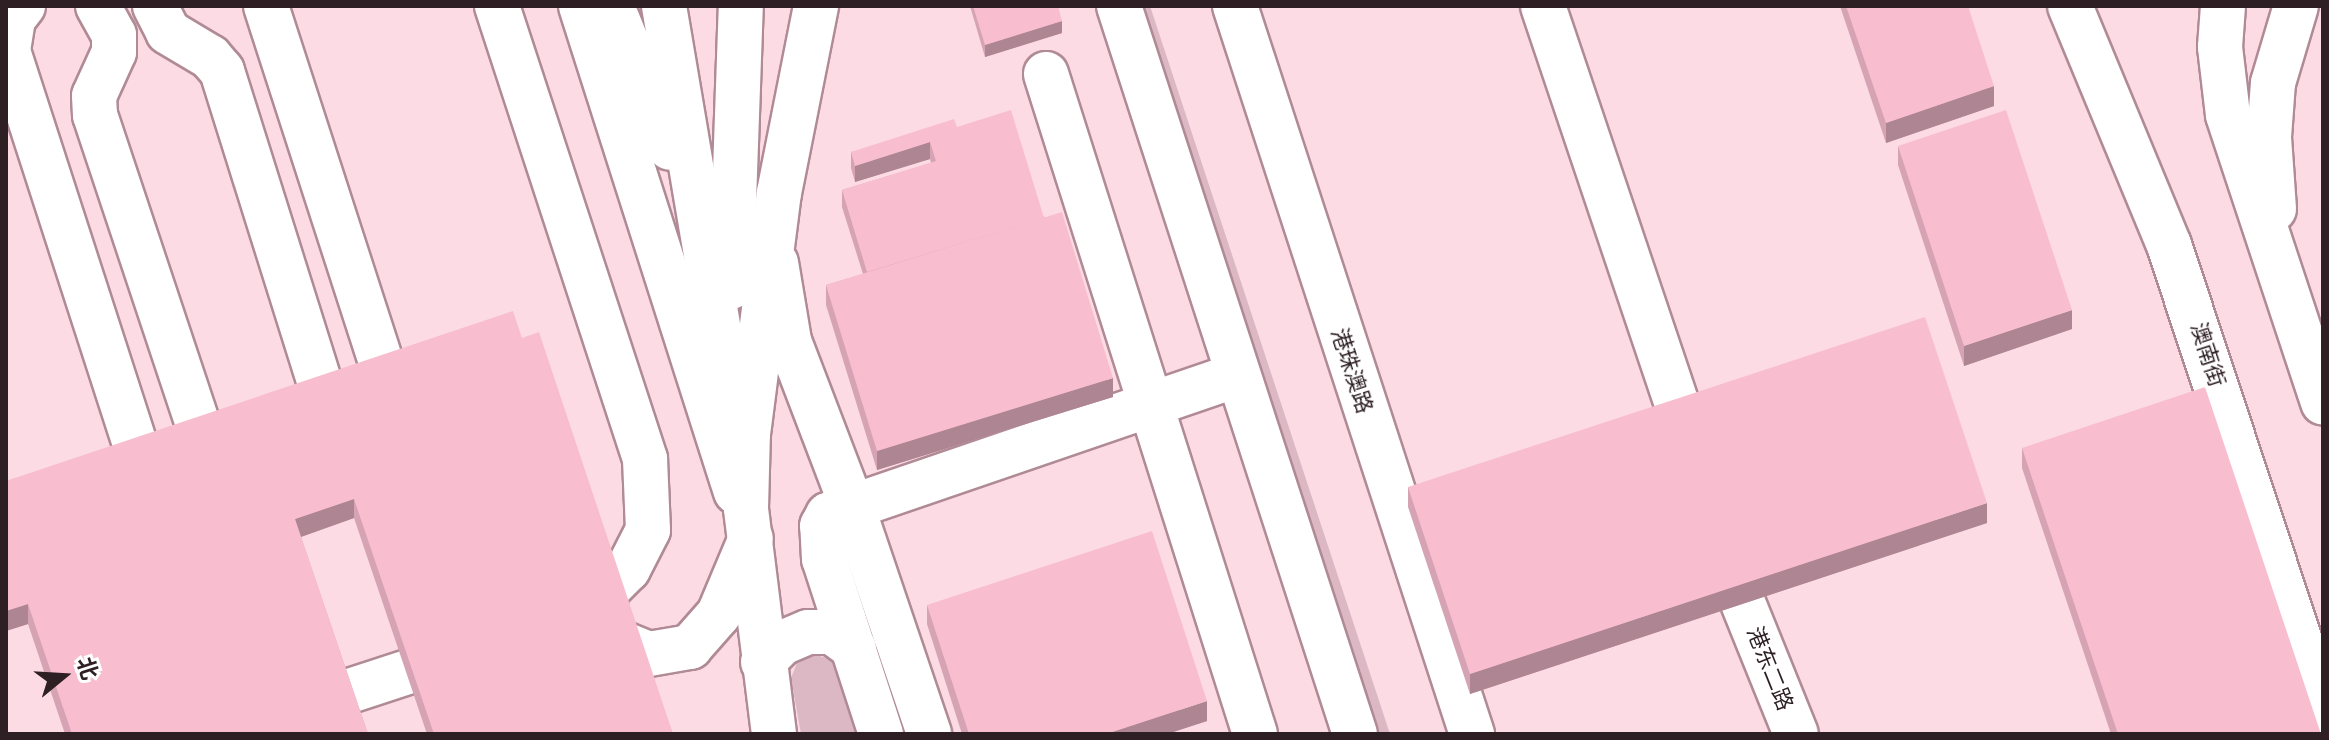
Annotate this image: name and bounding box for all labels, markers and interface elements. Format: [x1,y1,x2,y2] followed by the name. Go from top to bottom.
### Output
[2184,320,2230,390] street label: 澳南街
[1325,325,1377,417] street label: 港珠澳路
[1740,623,1798,715] street label: 港东二路
[24,636,104,716] north arrow
[71,654,103,683] text: 北

